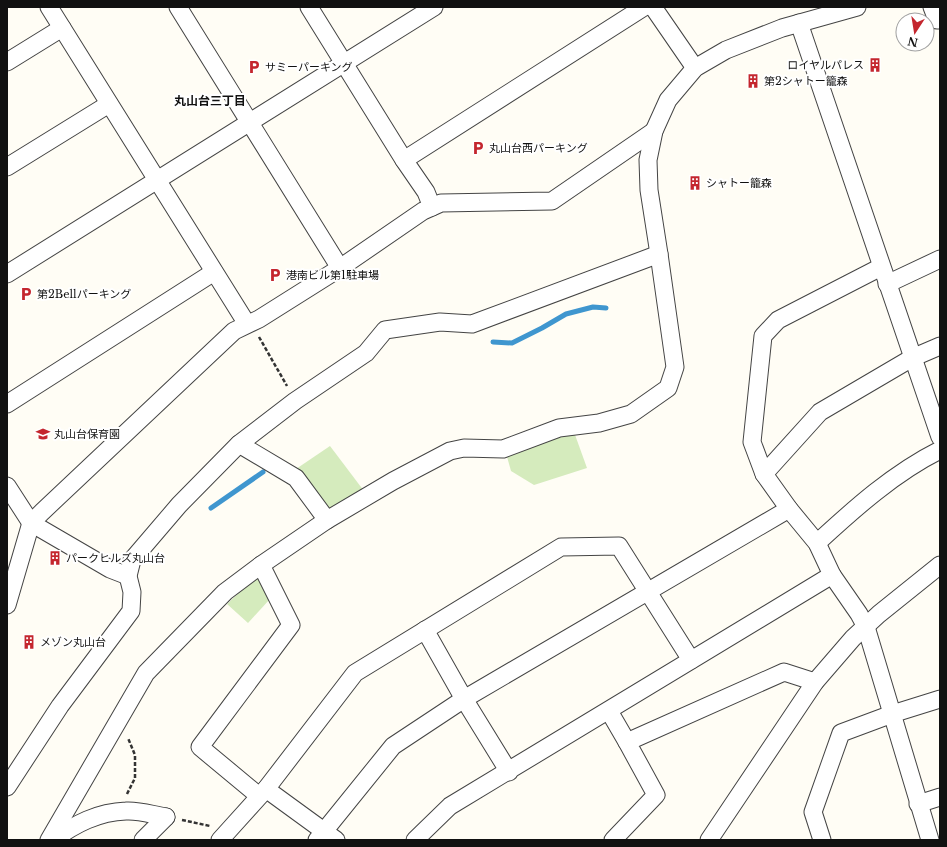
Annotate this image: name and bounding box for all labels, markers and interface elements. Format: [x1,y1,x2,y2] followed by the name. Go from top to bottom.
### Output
[895,12,935,52] north arrow
[906,34,919,50] text: N
[867,57,883,73] building icon: ロイヤルパレス
[787,58,864,72] place label: ロイヤルパレス
[246,59,262,75] parking icon: サミーパーキング
[265,60,353,74] place label: サミーパーキング
[745,73,761,89] building icon: 第2シャトー籠森
[764,74,848,88] place label: 第2シャトー籠森
[174,93,246,108] district label: 丸山台三丁目
[470,140,486,156] parking icon: 丸山台西パーキング
[489,141,588,155] place label: 丸山台西パーキング
[687,175,703,191] building icon: シャトー籠森
[706,176,772,190] place label: シャトー籠森
[267,267,283,283] parking icon: 港南ビル第1駐車場
[286,268,379,282] place label: 港南ビル第1駐車場
[18,286,34,302] parking icon: 第2Bellパーキング
[37,287,131,301] place label: 第2Bellパーキング
[35,426,51,442] school or university icon: 丸山台保育園
[54,427,120,441] place label: 丸山台保育園
[47,550,63,566] building icon: パークヒルズ丸山台
[66,551,165,565] place label: パークヒルズ丸山台
[21,634,37,650] building icon: メゾン丸山台
[40,635,106,649] place label: メゾン丸山台

